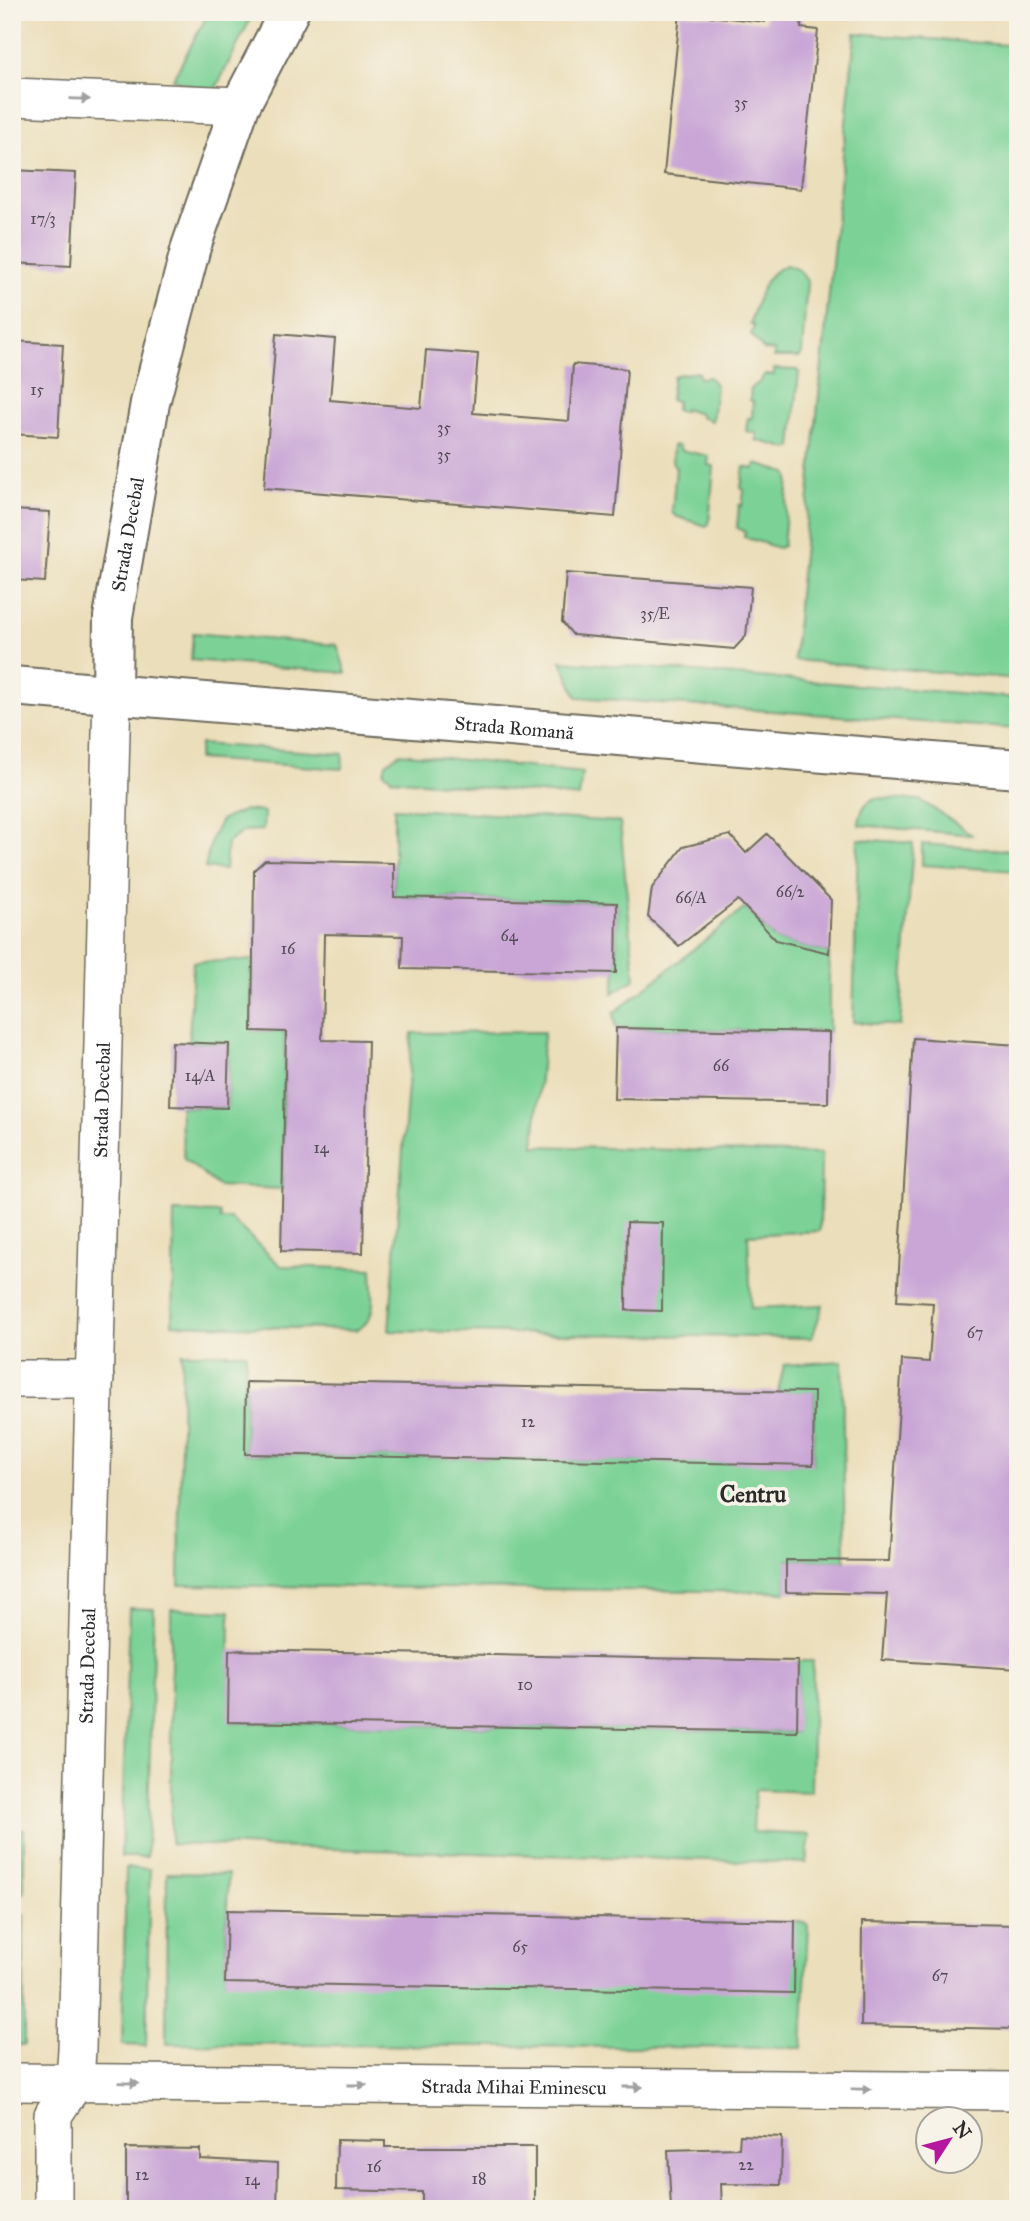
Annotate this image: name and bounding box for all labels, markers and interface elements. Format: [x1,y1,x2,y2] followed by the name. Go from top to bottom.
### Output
[734,93,748,112] house number: 35
[70,94,92,105] one-way arrow
[30,209,56,228] house number: 17/3
[30,380,44,399] house number: 15
[437,418,451,437] house number: 35
[437,445,451,464] house number: 35
[107,474,149,593] street label: Strada Decebal
[640,604,670,623] house number: 35/E
[454,712,576,744] street label: Strada Romană
[776,882,804,901] house number: 66/2
[675,888,707,907] house number: 66/A
[500,926,519,945] house number: 64
[281,939,296,958] house number: 16
[89,1041,115,1158] street label: Strada Decebal
[713,1056,730,1075] house number: 66
[185,1066,215,1085] house number: 14/A
[313,1138,330,1157] house number: 14
[967,1323,983,1342] house number: 67
[521,1412,535,1431] house number: 12
[720,1480,787,1508] district label: Centru
[74,1607,100,1724] street label: Strada Decebal
[517,1675,533,1694] house number: 10
[512,1937,528,1956] house number: 65
[932,1966,948,1985] house number: 67
[421,2075,607,2099] street label: Strada Mihai Eminescu
[119,2077,141,2089] one-way arrow
[346,2079,368,2091] one-way arrow
[623,2081,645,2093] one-way arrow
[850,2083,872,2095] one-way arrow
[914,2106,984,2176] north arrow
[948,2117,976,2144] text: N
[738,2155,754,2174] house number: 22
[367,2157,382,2176] house number: 16
[135,2165,149,2184] house number: 12
[472,2169,486,2188] house number: 18
[244,2170,261,2189] house number: 14

